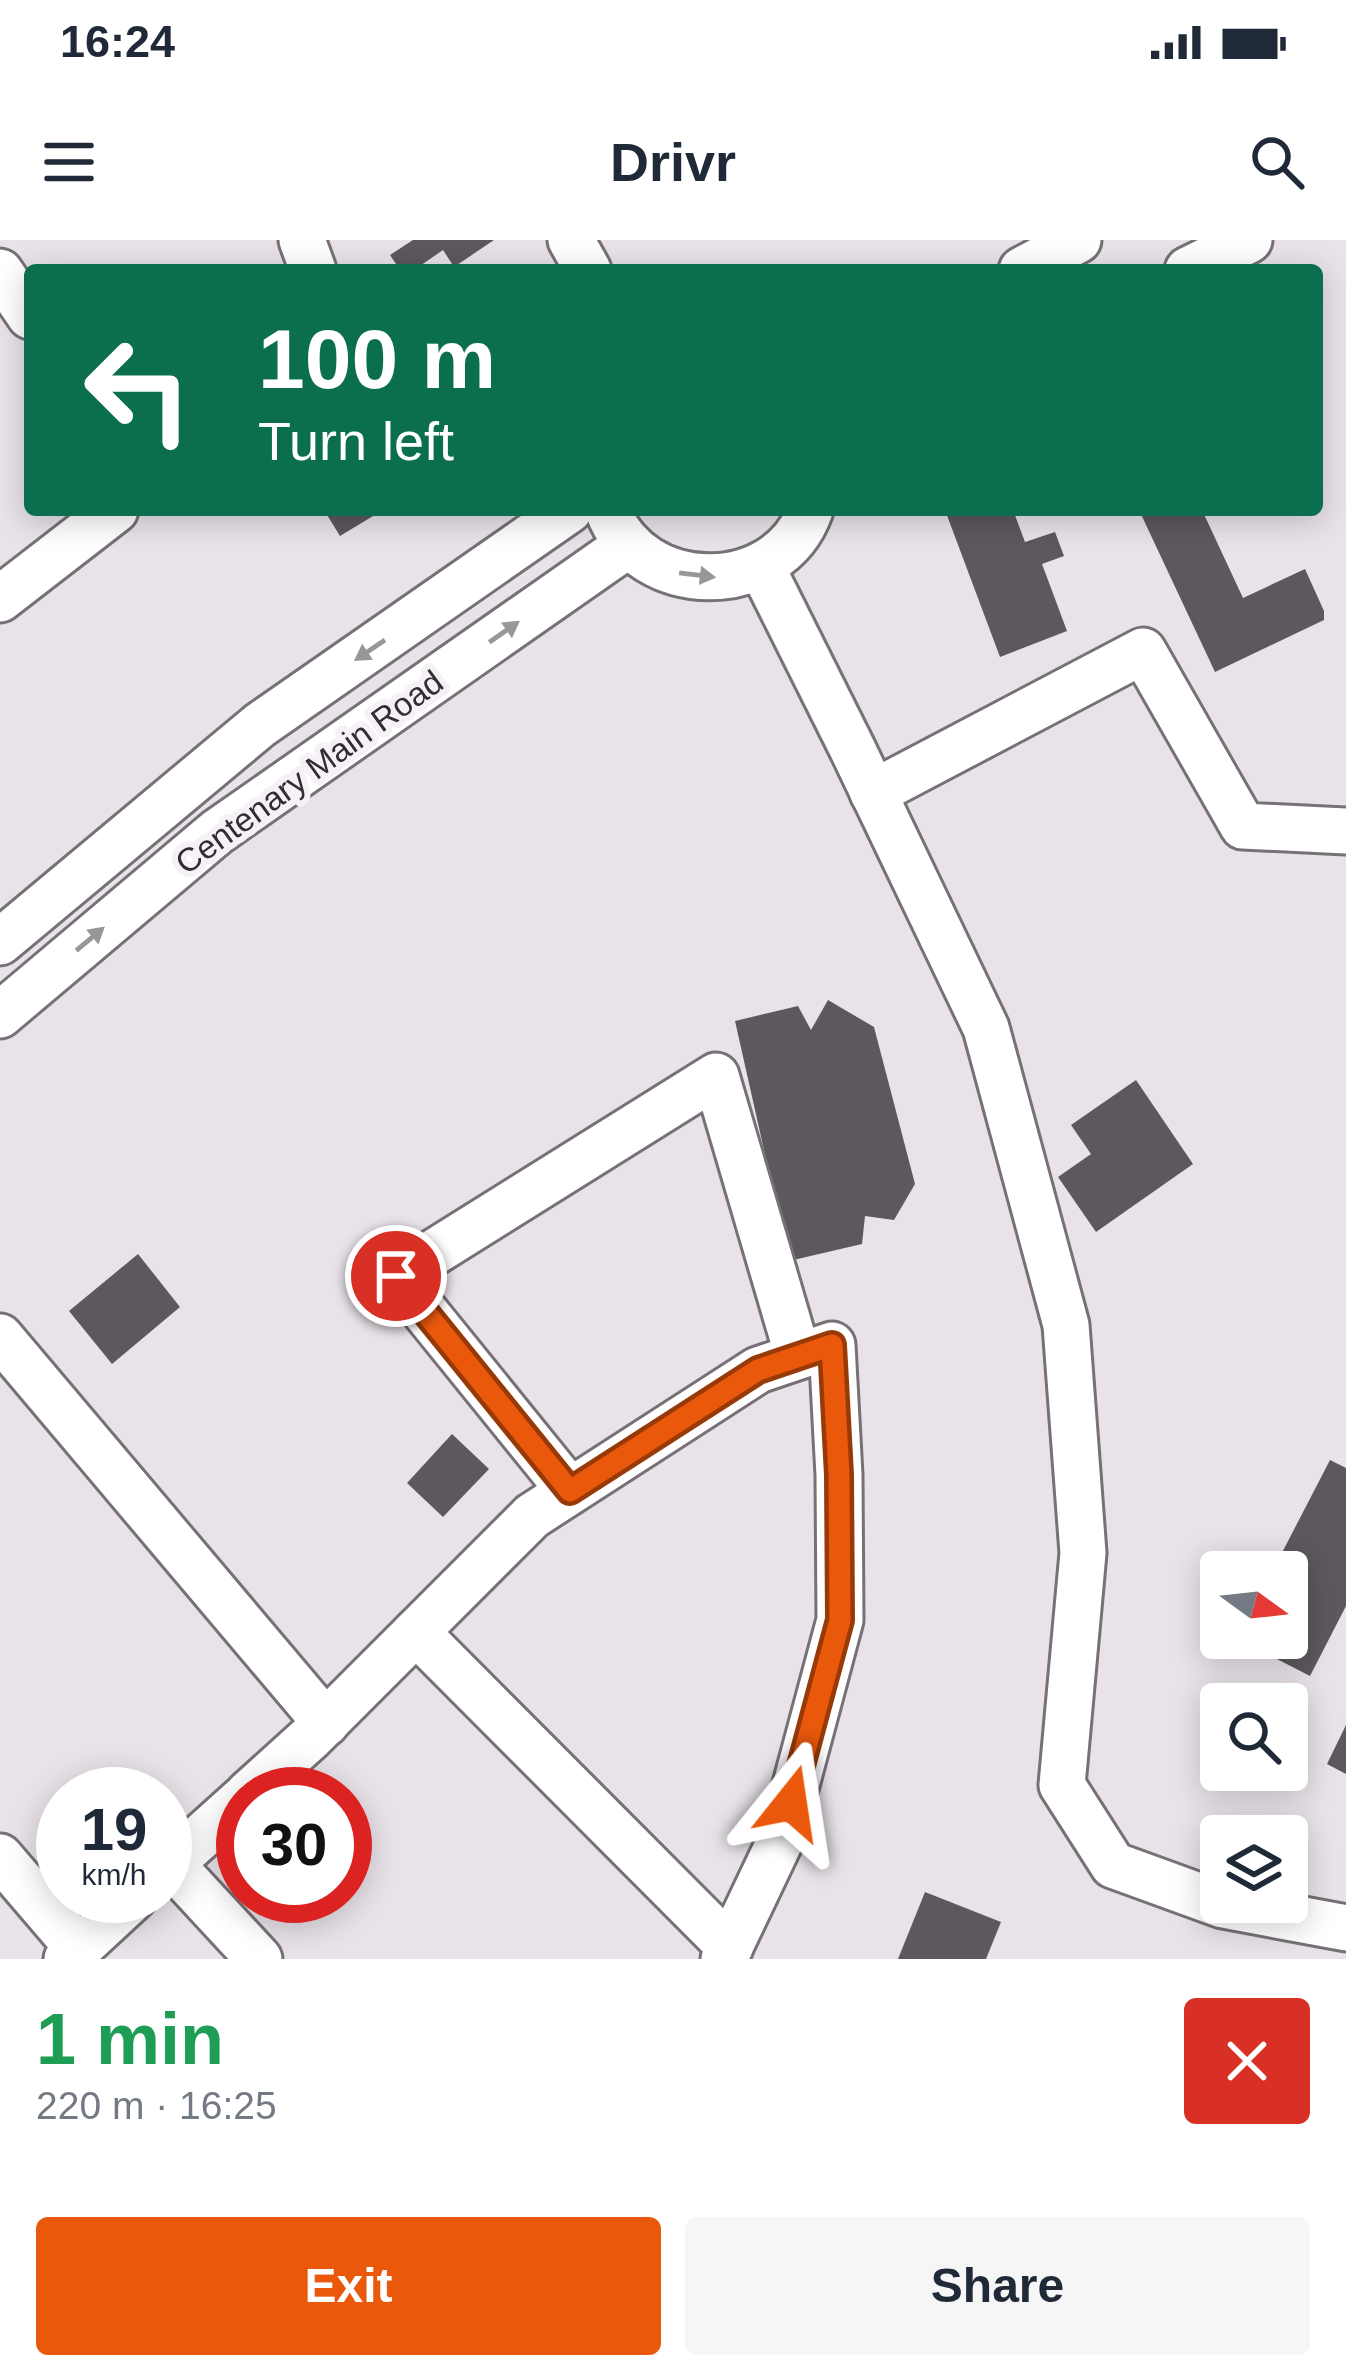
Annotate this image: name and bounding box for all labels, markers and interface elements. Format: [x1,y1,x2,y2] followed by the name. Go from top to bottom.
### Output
[60,16,175,67] text: 16:24
[36,129,102,195] icon: menu
[1244,129,1310,195] icon: search
[610,132,736,192] text: Drivr
[60,312,216,468] icon: left
[258,312,496,406] text: 100 m
[258,411,454,471] text: Turn left
[678,566,716,585] one-way arrow
[487,621,520,644] one-way arrow
[354,637,386,660] one-way arrow
[168,663,450,881] street label: Centenary Main Road
[74,927,105,953] one-way arrow
[345,1225,447,1327] pin
[363,1243,429,1309] icon: arrive
[1200,1551,1308,1659] north arrow
[1200,1551,1308,1923] map controls
[1200,1683,1308,1791] button: search
[728,1740,854,1866] position arrow
[216,1767,372,1923] speed limit sign: 30
[81,1796,147,1863] text: 19
[1200,1815,1308,1923] button: layers
[81,1858,147,1891] text: km/h
[1184,1998,1310,2124] button: close
[36,1999,224,2079] text: 1 min
[36,2084,277,2127] text: 220 m · 16:25
[36,2217,661,2355] button: Exit
[685,2217,1310,2355] button: Share

